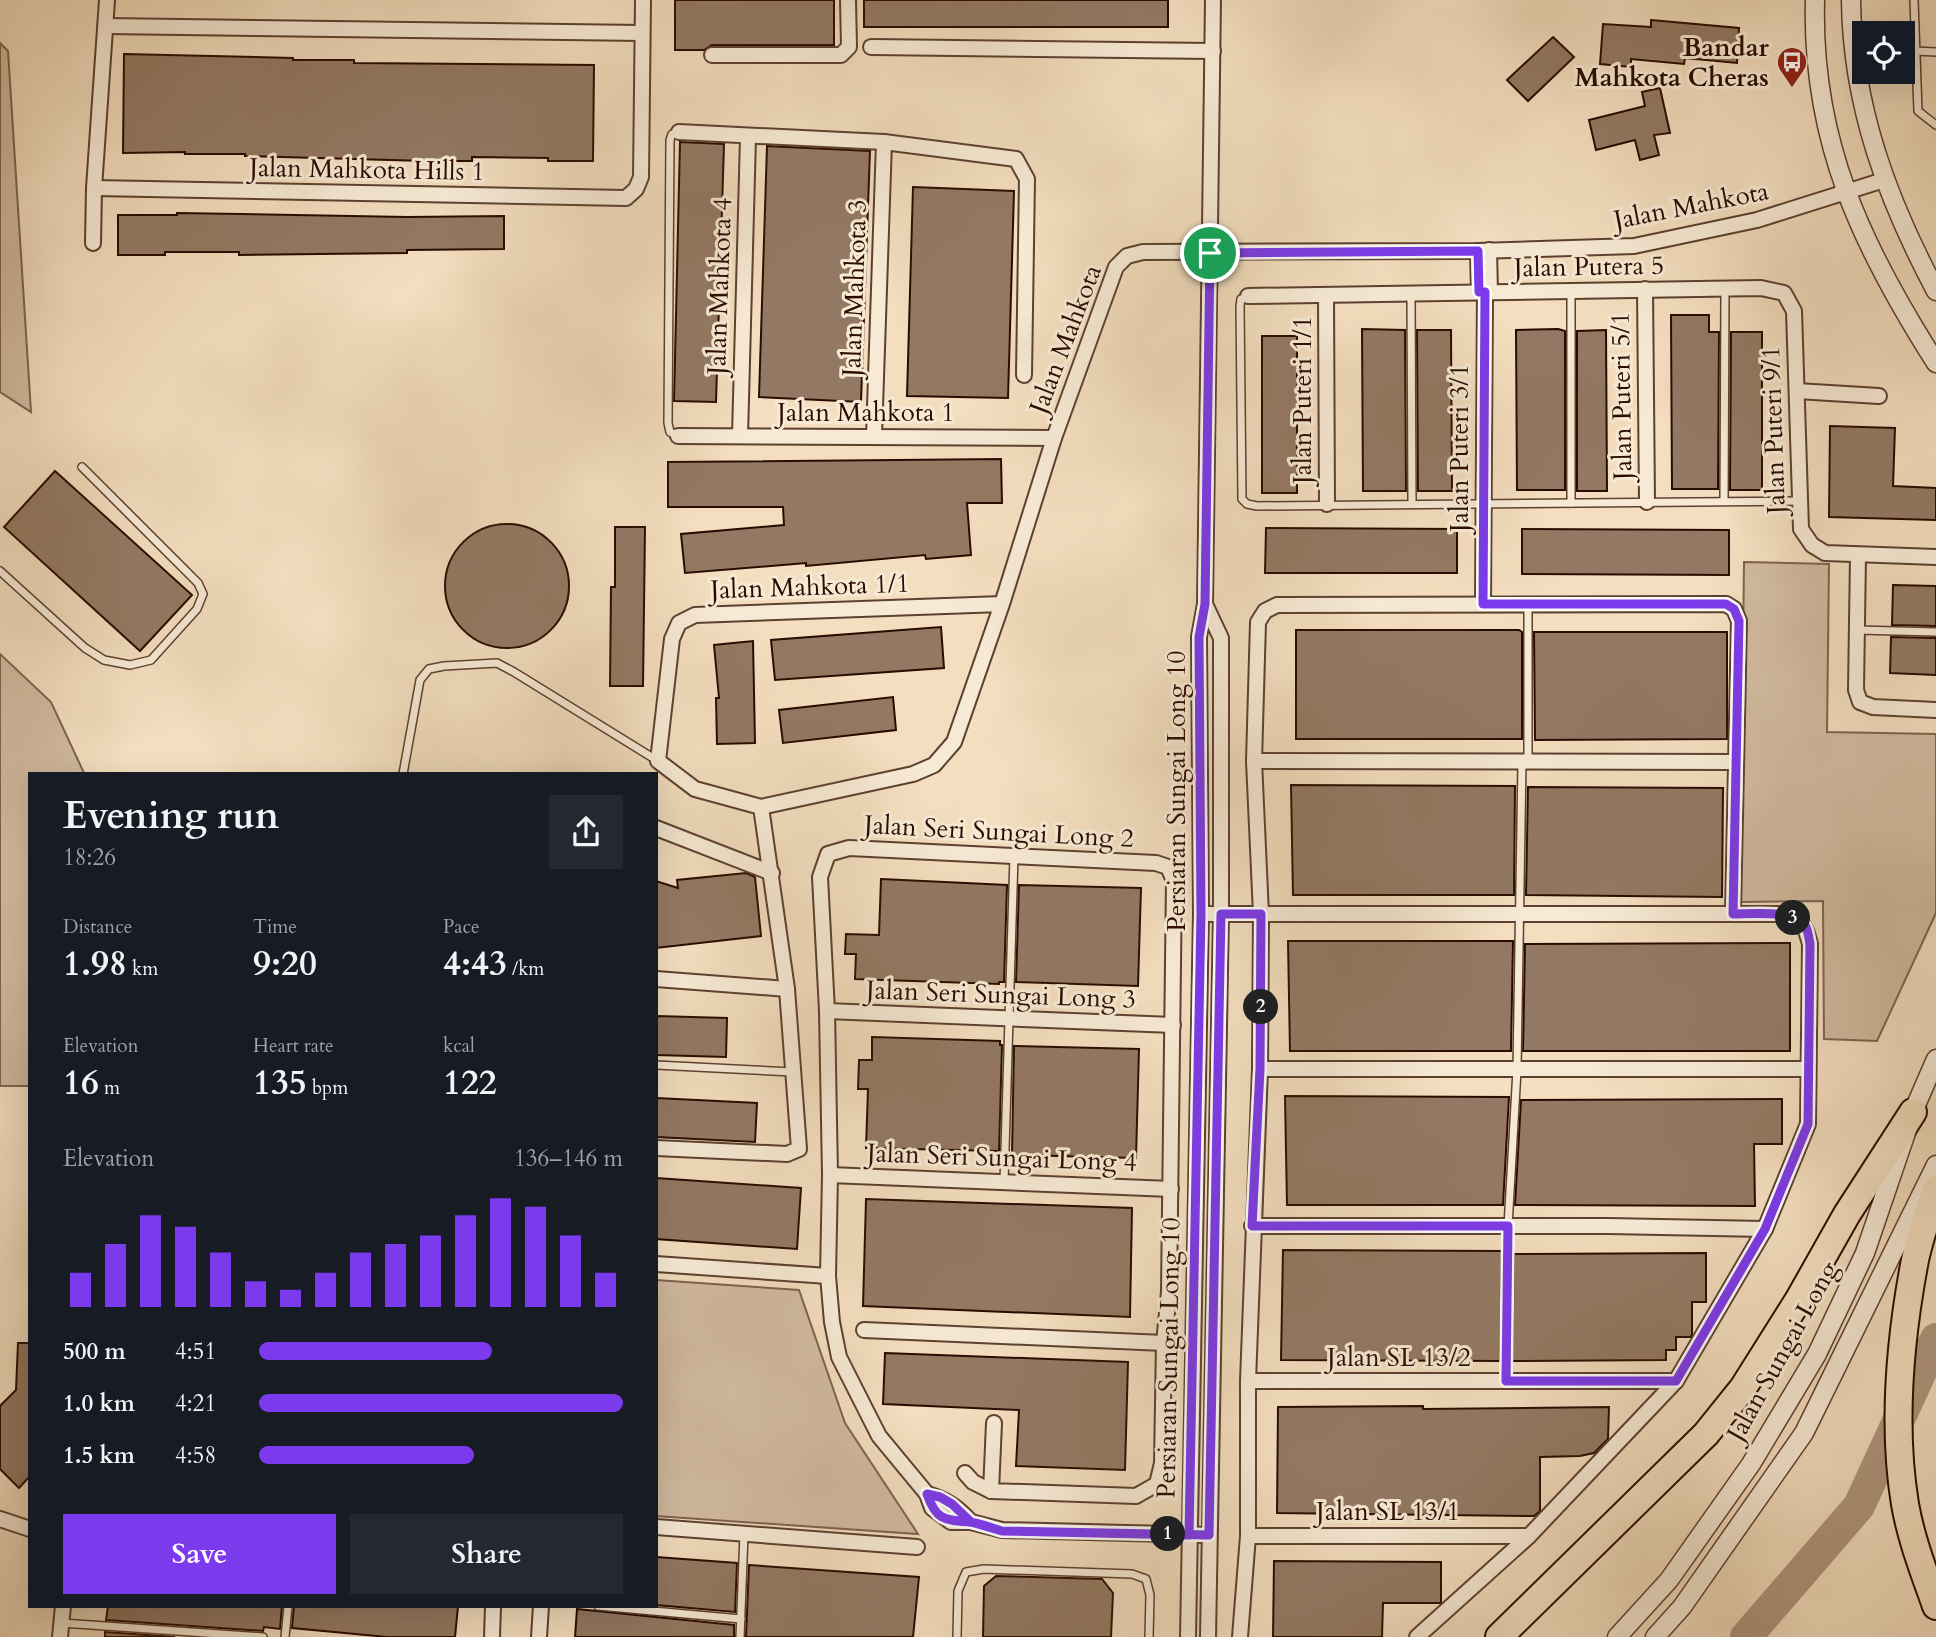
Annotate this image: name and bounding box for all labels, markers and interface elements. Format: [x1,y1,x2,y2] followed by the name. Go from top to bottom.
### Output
[1852,21,1915,84] map controls
[1852,21,1915,84] button: locate
[1574,30,1770,95] place label: Bandar Mahkota Cheras
[1775,45,1809,89] bus stop icon: Bandar Mahkota Cheras
[245,150,485,189] street label: Jalan Mahkota Hills 1
[1607,173,1772,238] street label: Jalan Mahkota
[699,197,740,379] street label: Jalan Mahkota 4
[834,199,875,381] street label: Jalan Mahkota 3
[1180,223,1240,283] pin
[1191,234,1229,272] icon: arrive
[1510,248,1664,285] street label: Jalan Putera 5
[1020,260,1110,423] street label: Jalan Mahkota
[1603,312,1641,484] street label: Jalan Puteri 5/1
[1285,316,1320,488] street label: Jalan Puteri 1/1
[1753,345,1794,519] street label: Jalan Puteri 9/1
[1442,364,1477,536] street label: Jalan Puteri 3/1
[773,395,955,430] street label: Jalan Mahkota 1
[706,566,910,608] street label: Jalan Mahkota 1/1
[1159,650,1194,932] street label: Persiaran Sungai Long 10
[63,790,279,842] text: Evening run
[549,795,623,869] button: share
[859,807,1135,856] street label: Jalan Seri Sungai Long 2
[63,842,116,873] text: 18:26
[1776,900,1811,936] pin: 3
[1788,904,1797,930] text: 3
[63,914,132,940] text: Distance
[253,914,297,940] text: Time
[443,914,480,940] text: Pace
[63,940,127,988] text: 1.98
[253,940,317,988] text: 9:20
[443,940,507,988] text: 4:43
[127,956,158,982] text: km
[507,956,544,982] text: /km
[862,972,1136,1017] street label: Jalan Seri Sungai Long 3
[1244,990,1278,1024] pin: 2
[1256,993,1265,1019] text: 2
[63,1033,138,1059] text: Elevation
[253,1033,334,1059] text: Heart rate
[443,1033,475,1059] text: kcal
[63,1059,99,1107] text: 16
[253,1059,307,1107] text: 135
[443,1059,497,1107] text: 122
[99,1075,120,1101] text: m
[307,1075,348,1101] text: bpm
[863,1135,1137,1180] street label: Jalan Seri Sungai Long 4
[63,1143,154,1174] text: Elevation
[514,1143,623,1174] text: 136–146 m
[1149,1217,1188,1499] street label: Persiaran Sungai Long 10
[1716,1255,1847,1451] street label: Jalan Sungai Long
[63,1336,126,1367] text: 500 m
[175,1336,216,1367] text: 4:51
[1323,1340,1471,1375] street label: Jalan SL 13/2
[63,1388,135,1419] text: 1.0 km
[175,1388,216,1419] text: 4:21
[63,1440,135,1471] text: 1.5 km
[175,1440,216,1471] text: 4:58
[1312,1494,1460,1529] street label: Jalan SL 13/1
[63,1514,336,1594] button: Save
[350,1514,623,1594] button: Share
[1150,1516,1186,1552] pin: 1
[1163,1520,1172,1546] text: 1

